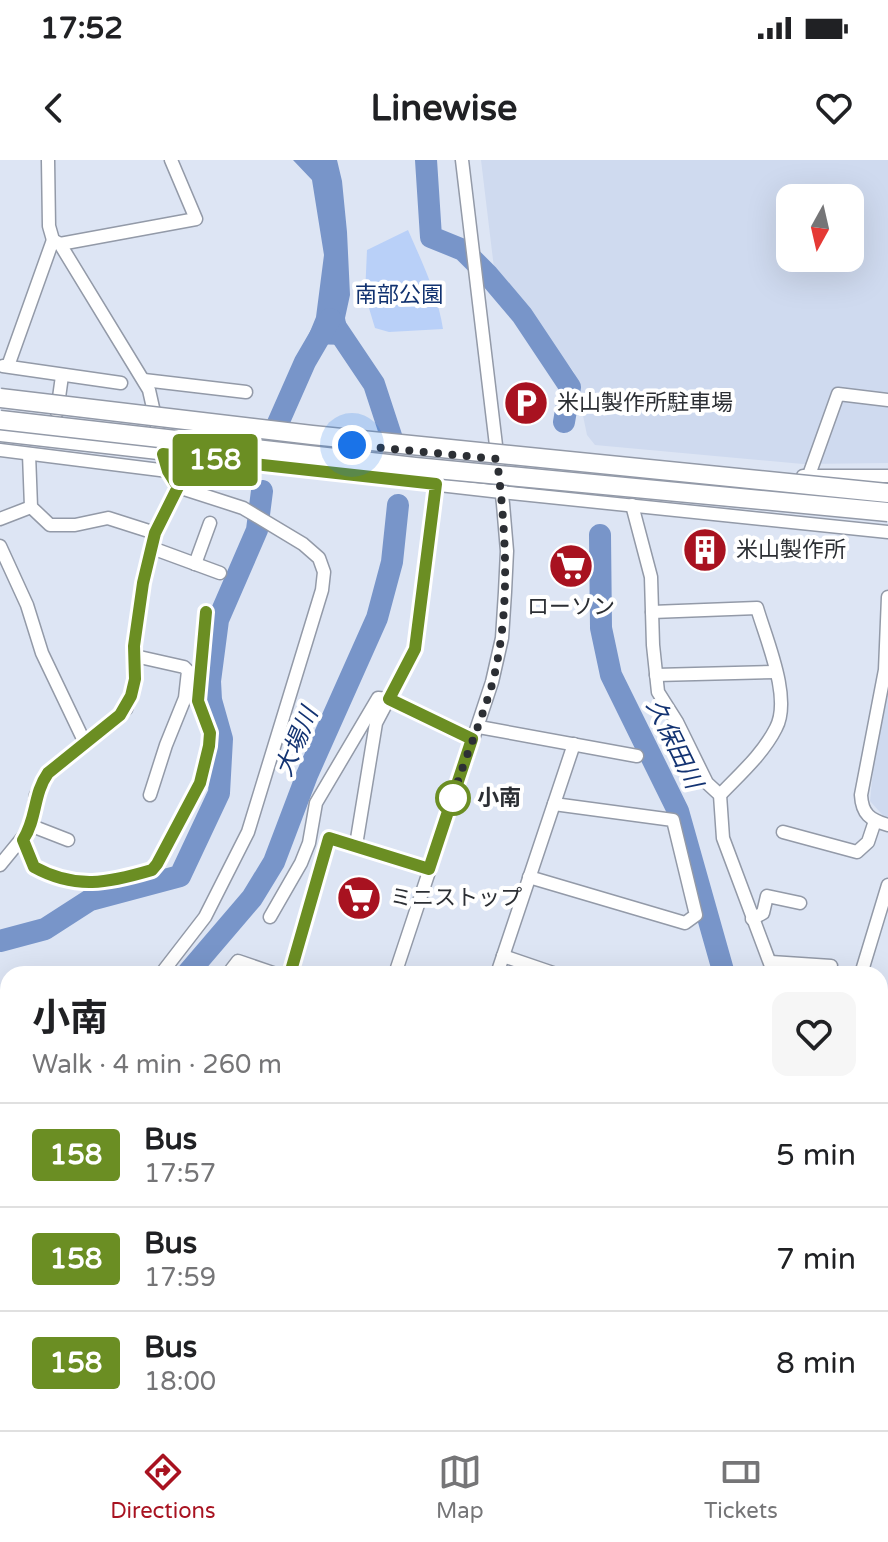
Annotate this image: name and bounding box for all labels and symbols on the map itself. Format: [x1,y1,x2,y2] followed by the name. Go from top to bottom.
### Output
[776,184,864,272] north arrow
[355,282,443,308] park label: 南部公園
[502,379,550,427] parking icon: 米山製作所駐車場
[557,390,733,416] place label: 米山製作所駐車場
[332,425,372,465] your location
[169,434,261,486] line badge: 158
[681,526,729,574] building icon: 米山製作所
[736,537,846,563] place label: 米山製作所
[547,542,595,590] supermarket icon: ローソン
[527,594,615,620] place label: ローソン
[640,695,709,796] water label: 久保田川
[270,700,326,781] water label: 大場川
[436,781,470,815] marker: 小南
[477,785,521,811] place label: 小南
[335,874,383,922] supermarket icon: ミニストップ
[390,885,522,911] place label: ミニストップ

